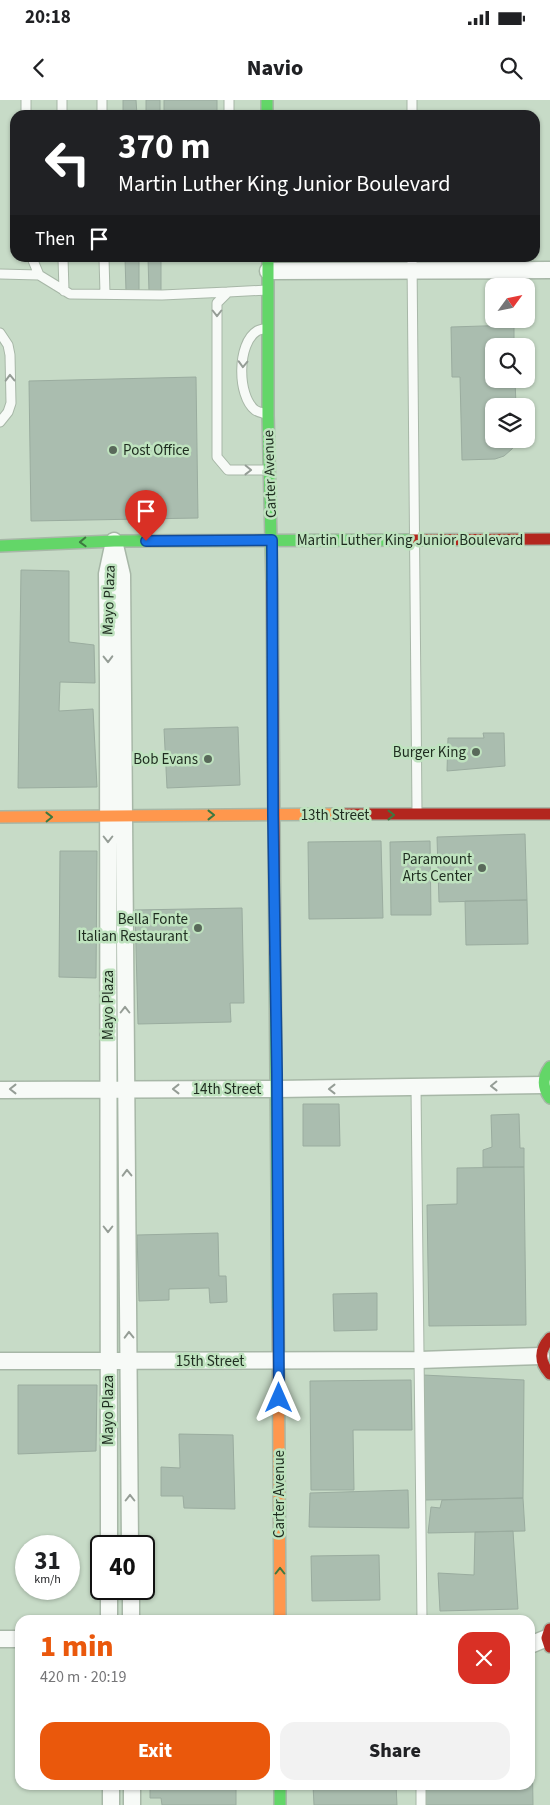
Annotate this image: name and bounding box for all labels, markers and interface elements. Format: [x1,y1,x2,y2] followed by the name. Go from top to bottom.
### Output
[25,4,71,31] text: 20:18
[247,52,303,84] text: Navio
[25,54,53,82] icon: back
[497,54,525,82] icon: search
[118,122,210,172] text: 370 m
[35,130,100,195] icon: left
[118,168,450,200] text: Martin Luther King Junior Boulevard
[85,225,113,253] icon: arrive
[35,226,75,253] text: Then
[485,278,535,328] north arrow
[485,278,535,448] map controls
[212,310,222,317] one-way arrow
[485,338,535,388] button: search
[238,360,248,368] one-way arrow
[5,373,15,381] one-way arrow
[485,398,535,448] button: layers
[258,430,282,518] street label: Carter Avenue
[123,440,190,461] place label: Post Office
[107,444,119,456] marker: Post Office
[244,465,252,475] one-way arrow
[125,490,167,541] pin
[132,497,160,525] icon: arrive
[297,530,523,551] street label: Martin Luther King Junior Boulevard
[79,537,87,548] one-way arrow
[97,565,121,635] street label: Mayo Plaza
[103,656,113,663] one-way arrow
[393,742,466,763] place label: Burger King
[470,746,482,758] marker: Burger King
[133,749,198,770] place label: Bob Evans
[202,753,214,765] marker: Bob Evans
[301,805,369,826] street label: 13th Street
[208,810,215,820] one-way arrow
[388,810,396,820] one-way arrow
[45,811,53,822] one-way arrow
[103,836,113,843] one-way arrow
[402,849,473,887] place label: Paramount Arts Center
[476,862,488,874] marker: Paramount Arts Center
[77,909,188,947] place label: Bella Fonte Italian Restaurant
[192,922,204,934] marker: Bella Fonte Italian Restaurant
[98,970,119,1040] street label: Mayo Plaza
[120,1006,130,1014] one-way arrow
[193,1079,261,1100] street label: 14th Street
[490,1081,498,1092] one-way arrow
[9,1084,17,1095] one-way arrow
[172,1084,180,1094] one-way arrow
[328,1084,336,1094] one-way arrow
[122,1168,132,1176] one-way arrow
[103,1226,113,1233] one-way arrow
[124,1331,134,1338] one-way arrow
[176,1351,244,1372] street label: 15th Street
[252,1371,304,1423] position arrow
[98,1375,119,1445] street label: Mayo Plaza
[269,1450,290,1538] street label: Carter Avenue
[125,1493,135,1501] one-way arrow
[90,1535,155,1600] speed limit sign: 40
[34,1543,61,1579] text: 31
[275,1567,285,1575] one-way arrow
[34,1571,61,1588] text: km/h
[40,1625,114,1668] text: 1 min
[458,1632,510,1684] button: close
[40,1666,127,1688] text: 420 m · 20:19
[40,1722,270,1780] button: Exit
[280,1722,510,1780] button: Share

